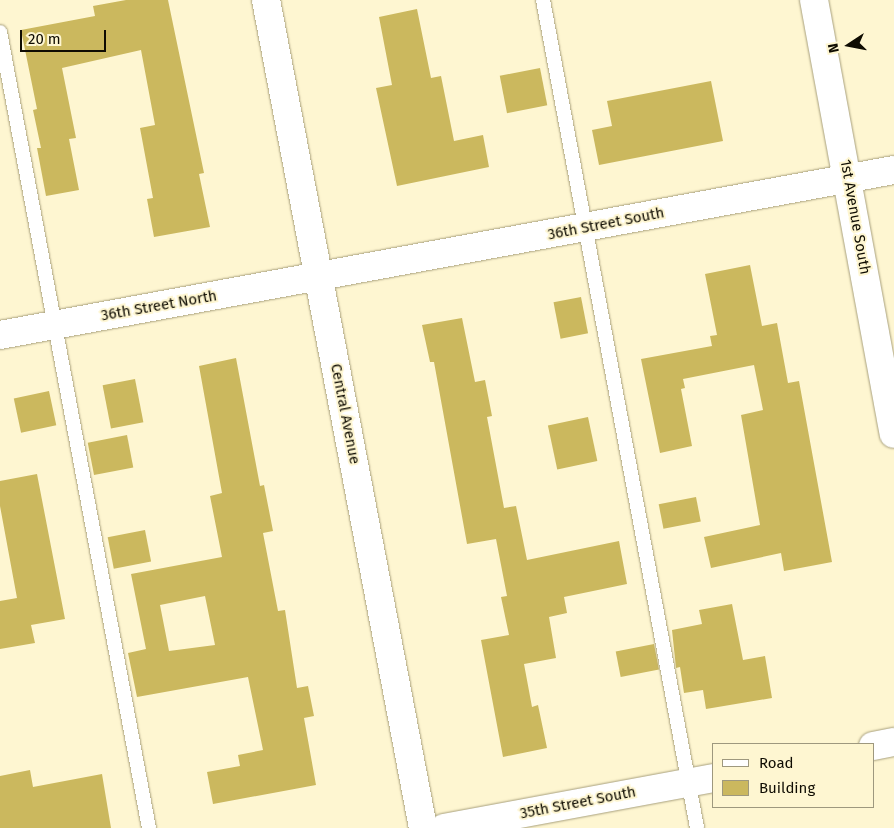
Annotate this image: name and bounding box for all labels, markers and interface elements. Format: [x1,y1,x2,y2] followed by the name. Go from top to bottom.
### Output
[22,20,109,52] scale bar
[824,20,874,70] north arrow
[28,30,61,48] text: 20 m
[825,42,843,54] text: N
[836,158,874,276] street label: 1st Avenue South
[546,204,666,244] street label: 36th Street South
[100,287,218,325] street label: 36th Street North
[326,362,364,466] street label: Central Avenue
[712,743,874,808] legend
[759,754,794,772] text: Road
[759,779,815,797] text: Building
[519,783,637,823] street label: 35th Street South

